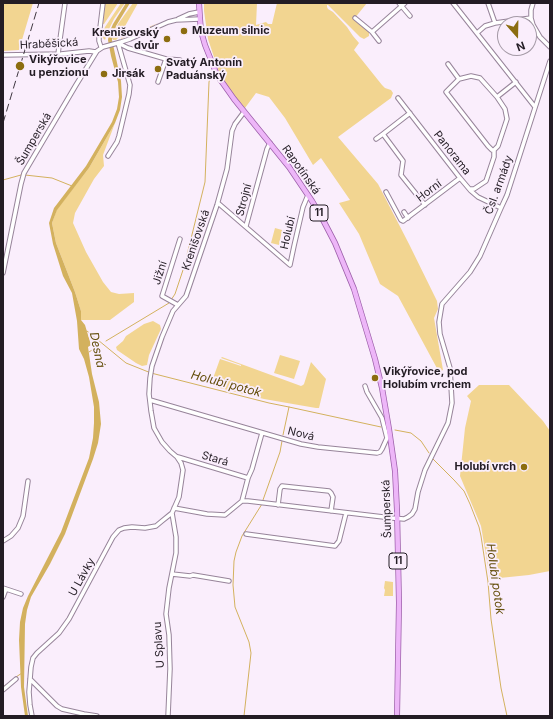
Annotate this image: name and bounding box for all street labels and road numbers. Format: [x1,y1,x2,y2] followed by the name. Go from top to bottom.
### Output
[19,36,79,52] street label: Hraběšická
[14,110,54,168] street label: Šumperská
[431,128,473,178] street label: Panorama
[279,143,323,197] street label: Rapotínská
[482,154,516,216] street label: Čsl. armády
[414,177,444,205] street label: Horní
[233,182,255,218] street label: Strojní
[310,205,328,221] road number: 11
[179,208,213,272] street label: Krenišovská
[278,215,298,251] street label: Holubí
[150,259,170,287] street label: Jižní
[286,424,316,444] street label: Nová
[200,449,230,469] street label: Stará
[379,480,395,538] street label: Šumperská
[389,553,407,569] road number: 11
[66,555,98,599] street label: U Lávky
[151,621,167,669] street label: U Splavu

